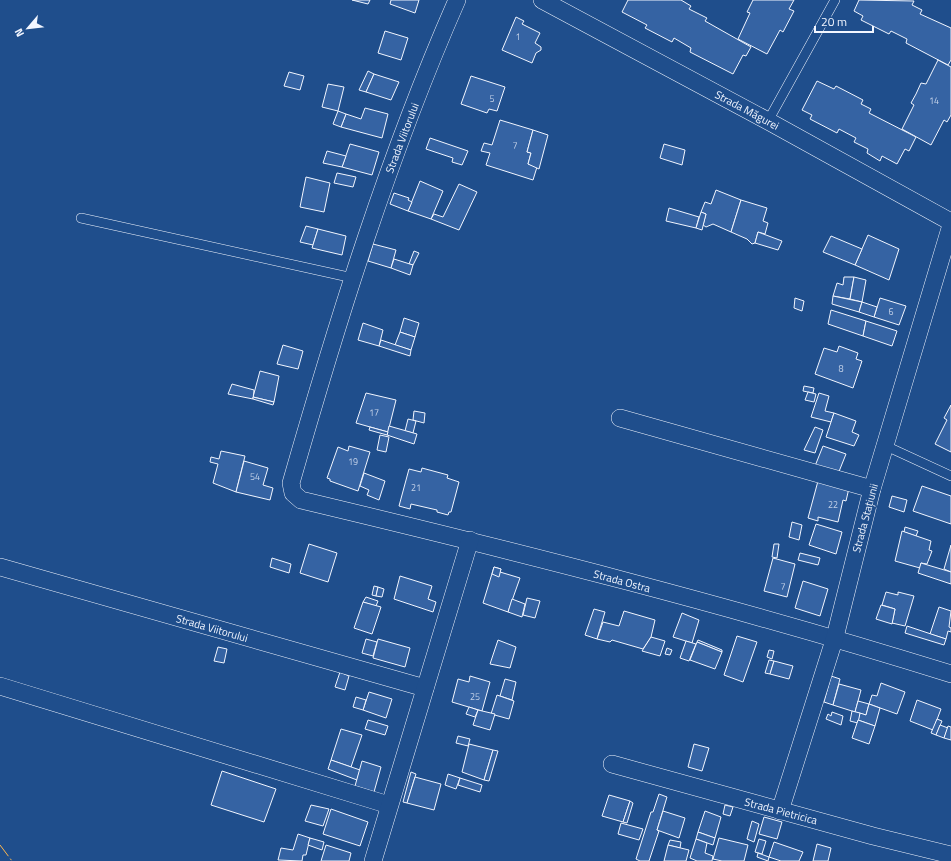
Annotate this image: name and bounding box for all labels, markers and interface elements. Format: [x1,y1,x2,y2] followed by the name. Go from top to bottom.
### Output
[8,8,48,48] north arrow
[815,8,873,34] scale bar
[821,12,847,31] text: 20 m
[10,26,28,40] text: N
[515,30,521,43] house number: 1
[712,86,782,134] street label: Strada Măgurei
[489,92,495,105] house number: 5
[929,94,939,107] house number: 14
[381,101,423,175] street label: Strada Viitorului
[512,139,518,152] house number: 7
[888,305,894,318] house number: 6
[838,362,844,375] house number: 8
[369,406,379,419] house number: 17
[348,455,358,468] house number: 19
[250,470,260,483] house number: 54
[411,481,421,494] house number: 21
[848,482,882,554] street label: Strada Stațiunii
[828,498,838,511] house number: 22
[592,566,653,596] street label: Strada Ostra
[780,580,786,593] house number: 7
[174,610,250,646] street label: Strada Viitorului
[470,690,480,703] house number: 25
[743,794,820,829] street label: Strada Pietricica

